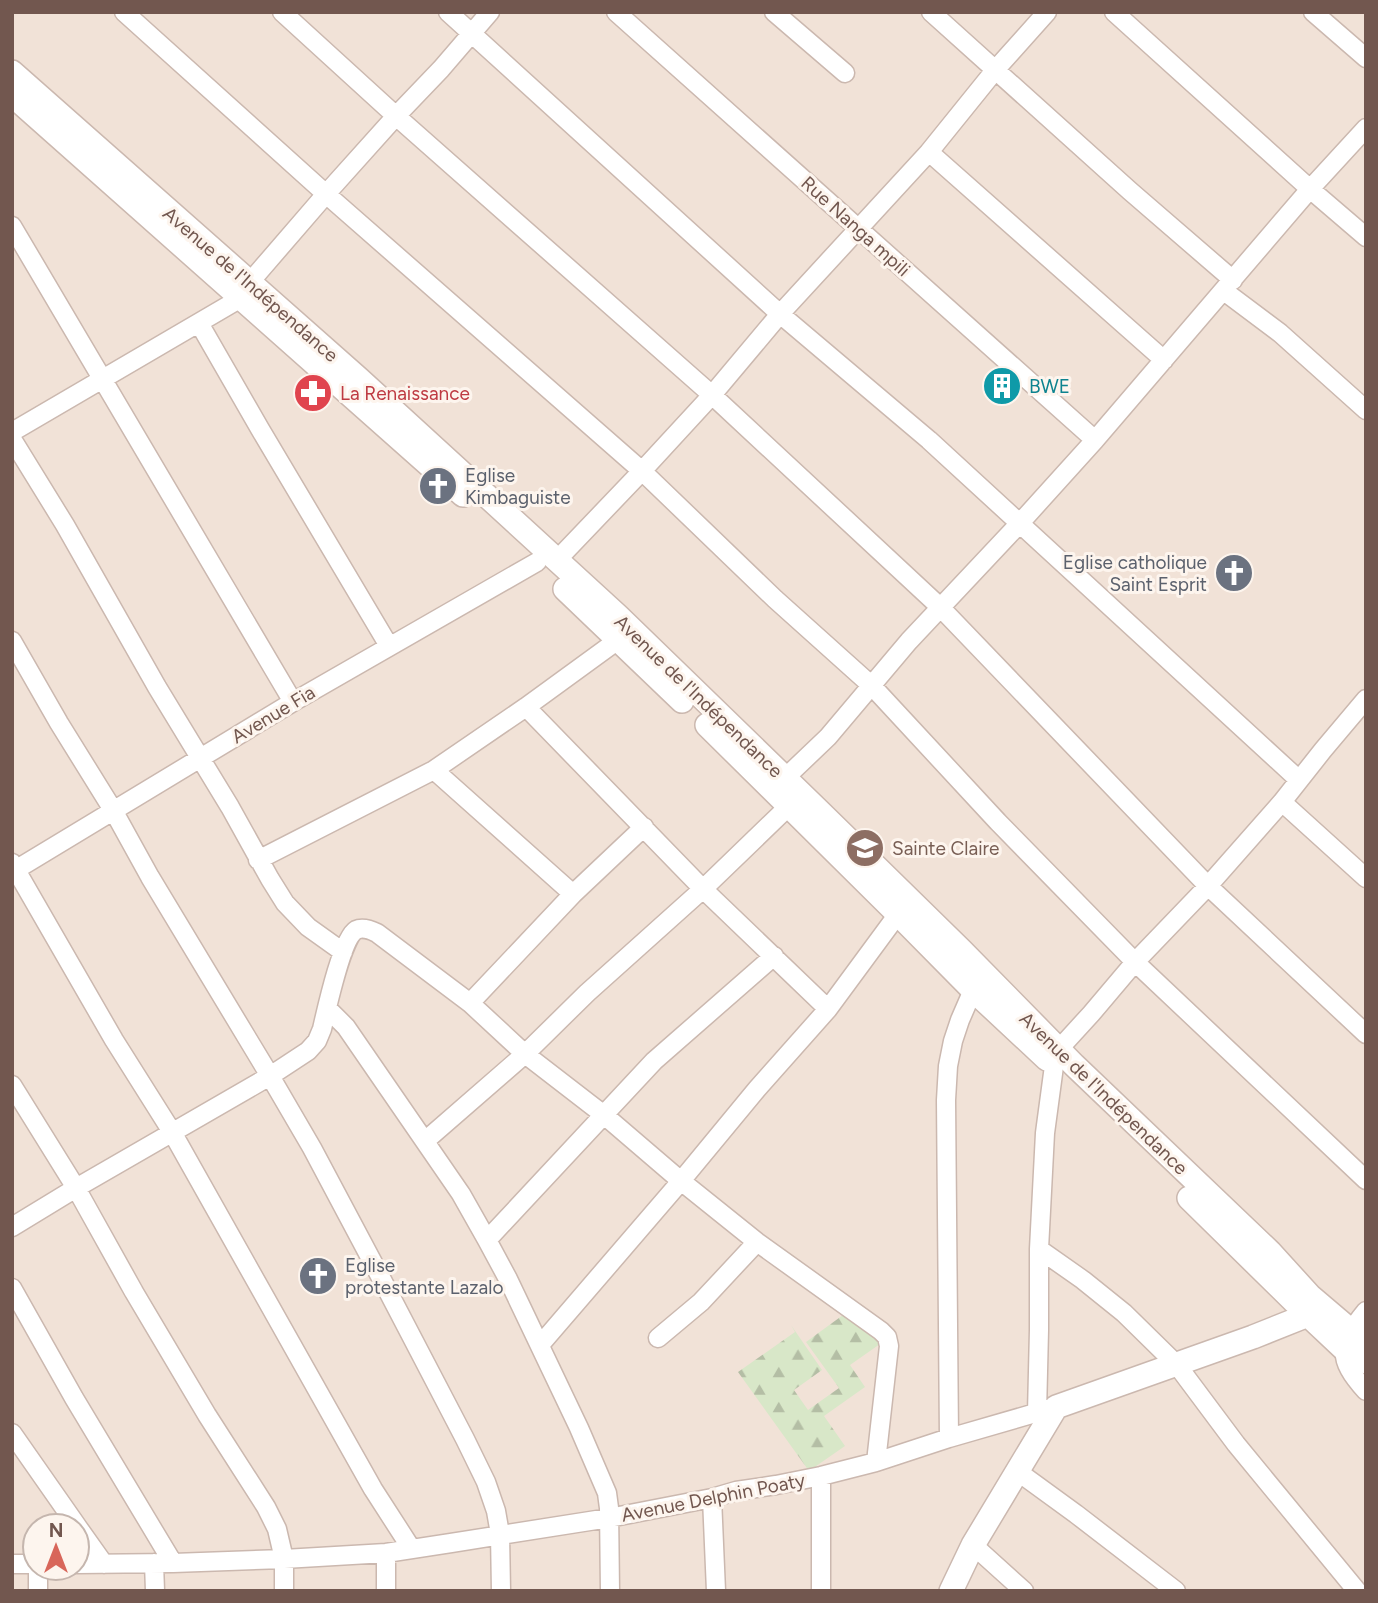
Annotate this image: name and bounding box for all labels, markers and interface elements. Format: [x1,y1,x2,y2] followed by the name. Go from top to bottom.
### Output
[797,171,915,281] street label: Rue Nanga mpili
[158,202,343,367] street label: Avenue de l'Indépendance
[981,365,1023,407] building icon: BWE
[292,372,334,414] pharmacy icon: La Renaissance
[1029,375,1070,398] place label: BWE
[340,382,470,405] place label: La Renaissance
[465,464,571,509] place label: Eglise Kimbaguiste
[417,465,459,507] church icon: Eglise Kimbaguiste
[1063,551,1207,596] place label: Eglise catholique Saint Esprit
[1213,552,1255,594] church icon: Eglise catholique Saint Esprit
[610,610,787,783] street label: Avenue de l'Indépendance
[227,681,319,748] street label: Avenue Fia
[844,827,886,869] school or university icon: Sainte Claire
[892,837,999,860] place label: Sainte Claire
[1015,1007,1192,1180] street label: Avenue de l'Indépendance
[345,1254,503,1299] place label: Eglise protestante Lazalo
[297,1255,339,1297] church icon: Eglise protestante Lazalo
[619,1468,807,1527] street label: Avenue Delphin Poaty
[21,1512,91,1582] north arrow
[49,1519,63,1542] text: N

